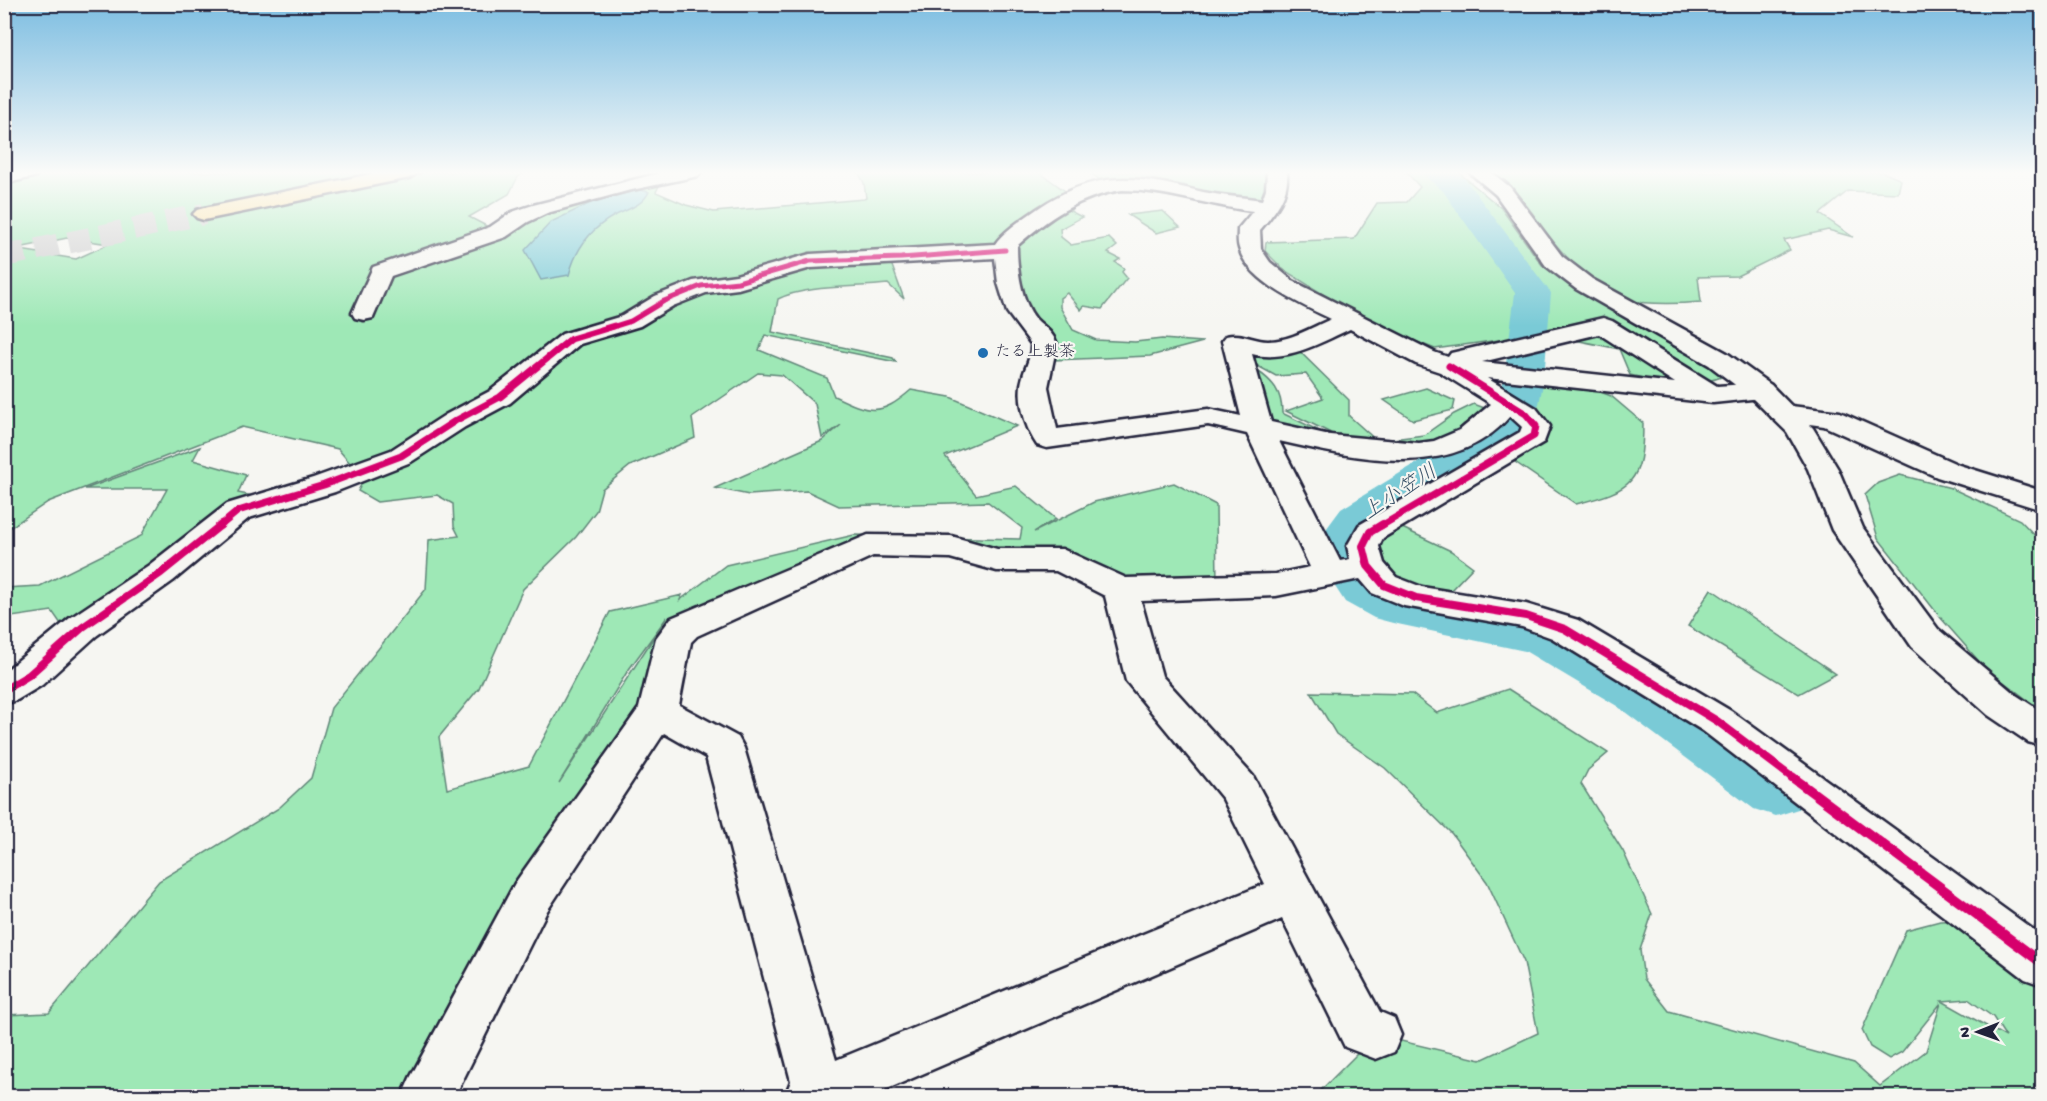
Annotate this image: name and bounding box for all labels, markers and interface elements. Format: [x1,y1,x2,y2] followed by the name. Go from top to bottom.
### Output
[995,343,1075,363] place label: たる上製茶
[976,346,990,360] marker: たる上製茶
[1358,460,1443,527] water label: 上小笠川
[1948,1002,2008,1062] north arrow
[1957,1026,1976,1038] text: N

